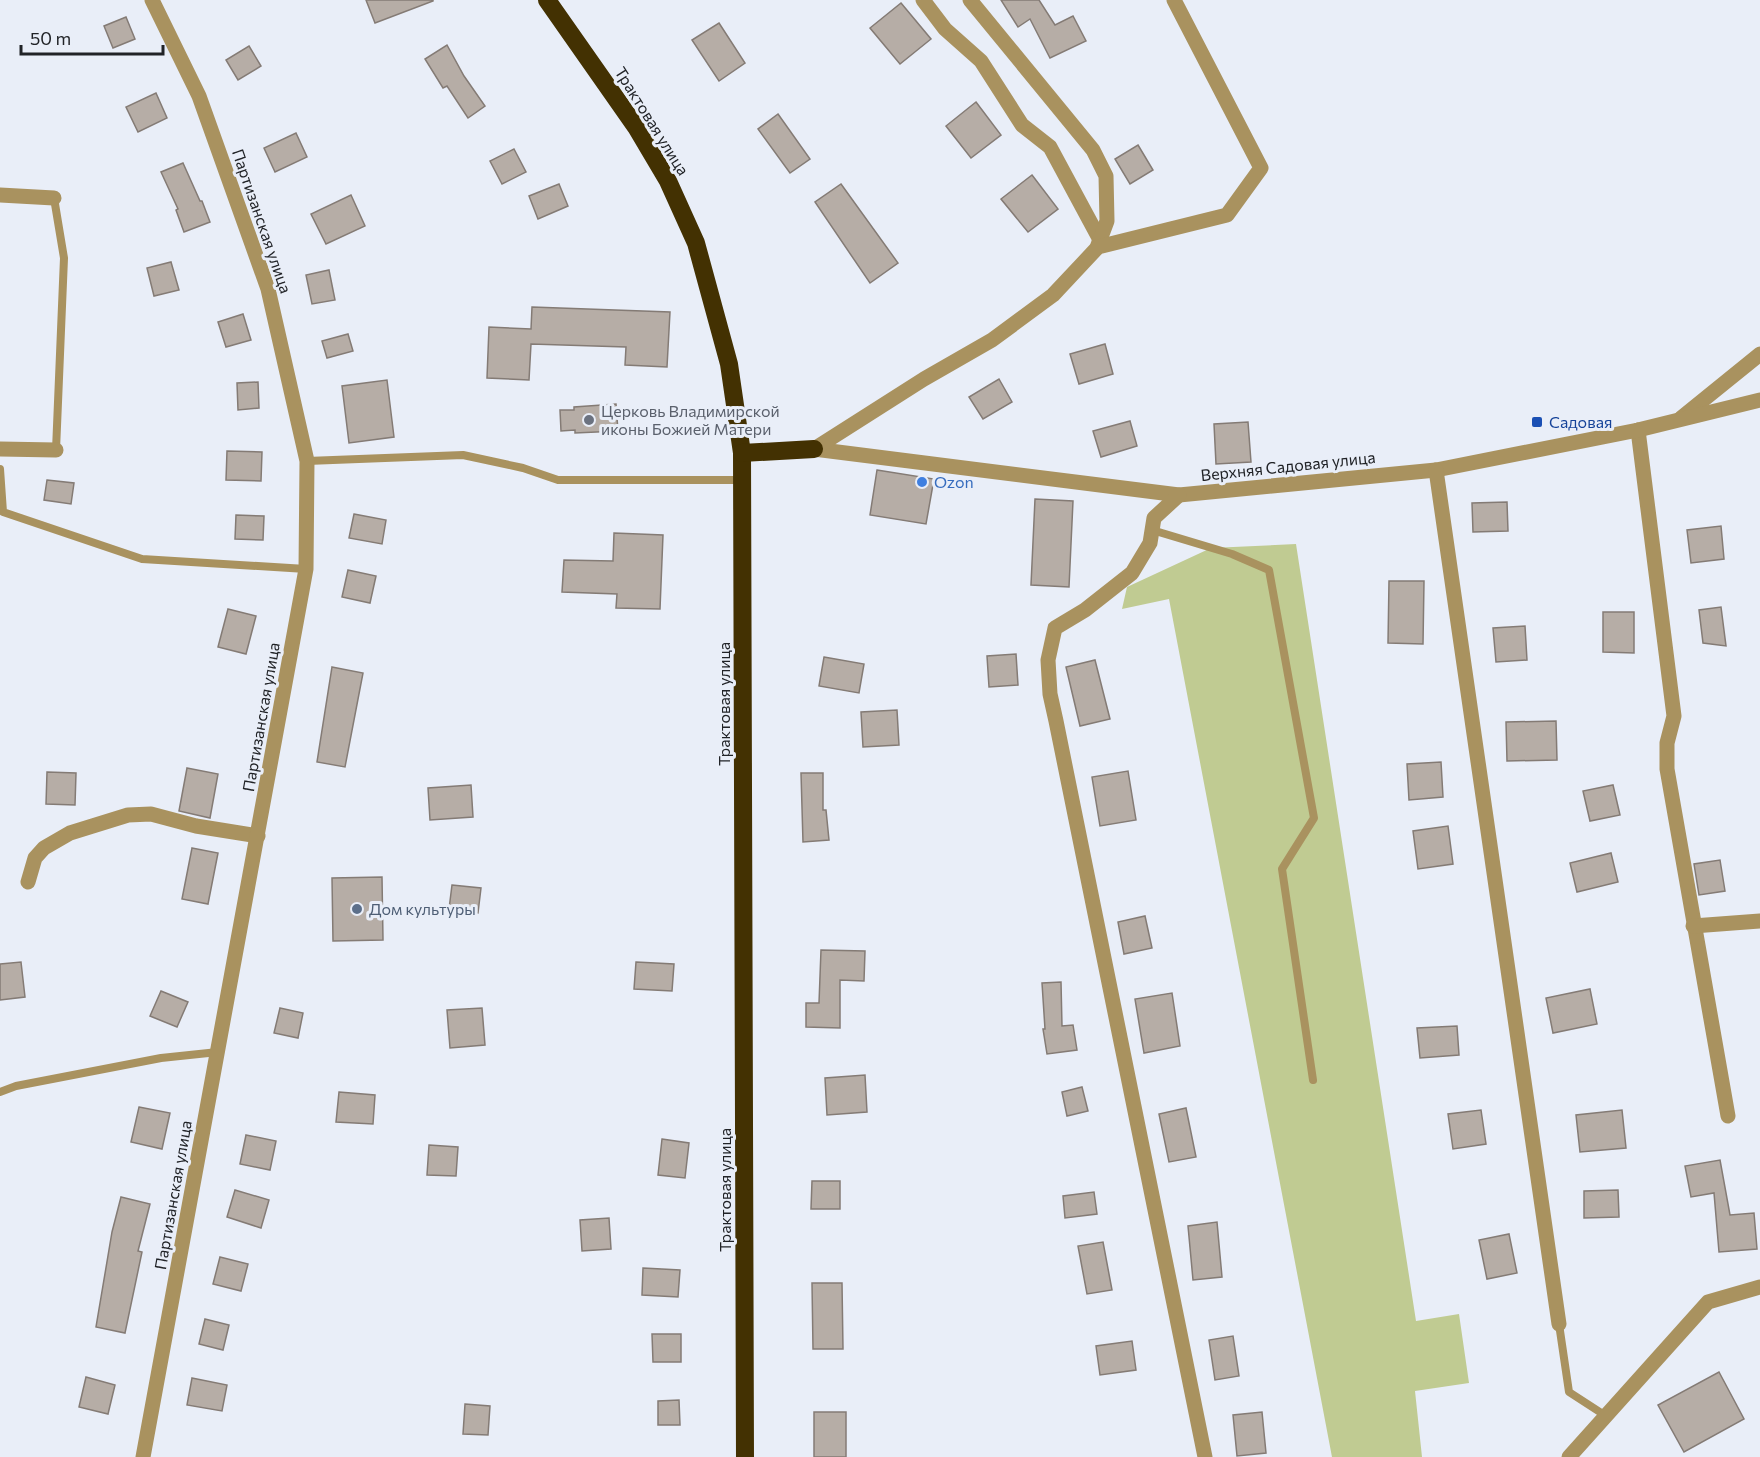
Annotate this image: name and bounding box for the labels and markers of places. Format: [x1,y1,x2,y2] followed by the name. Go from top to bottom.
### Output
[601,401,780,438] place label: Церковь Владимирской иконы Божией Матери
[1549,412,1612,431] place label: Садовая
[582,413,596,427] marker: Церковь Владимирской иконы Божией Матери
[1530,415,1544,429] marker: Садовая
[934,472,974,491] place label: Ozon
[915,475,929,489] marker: Ozon
[369,899,476,918] place label: Дом культуры
[350,902,364,916] marker: Дом культуры

